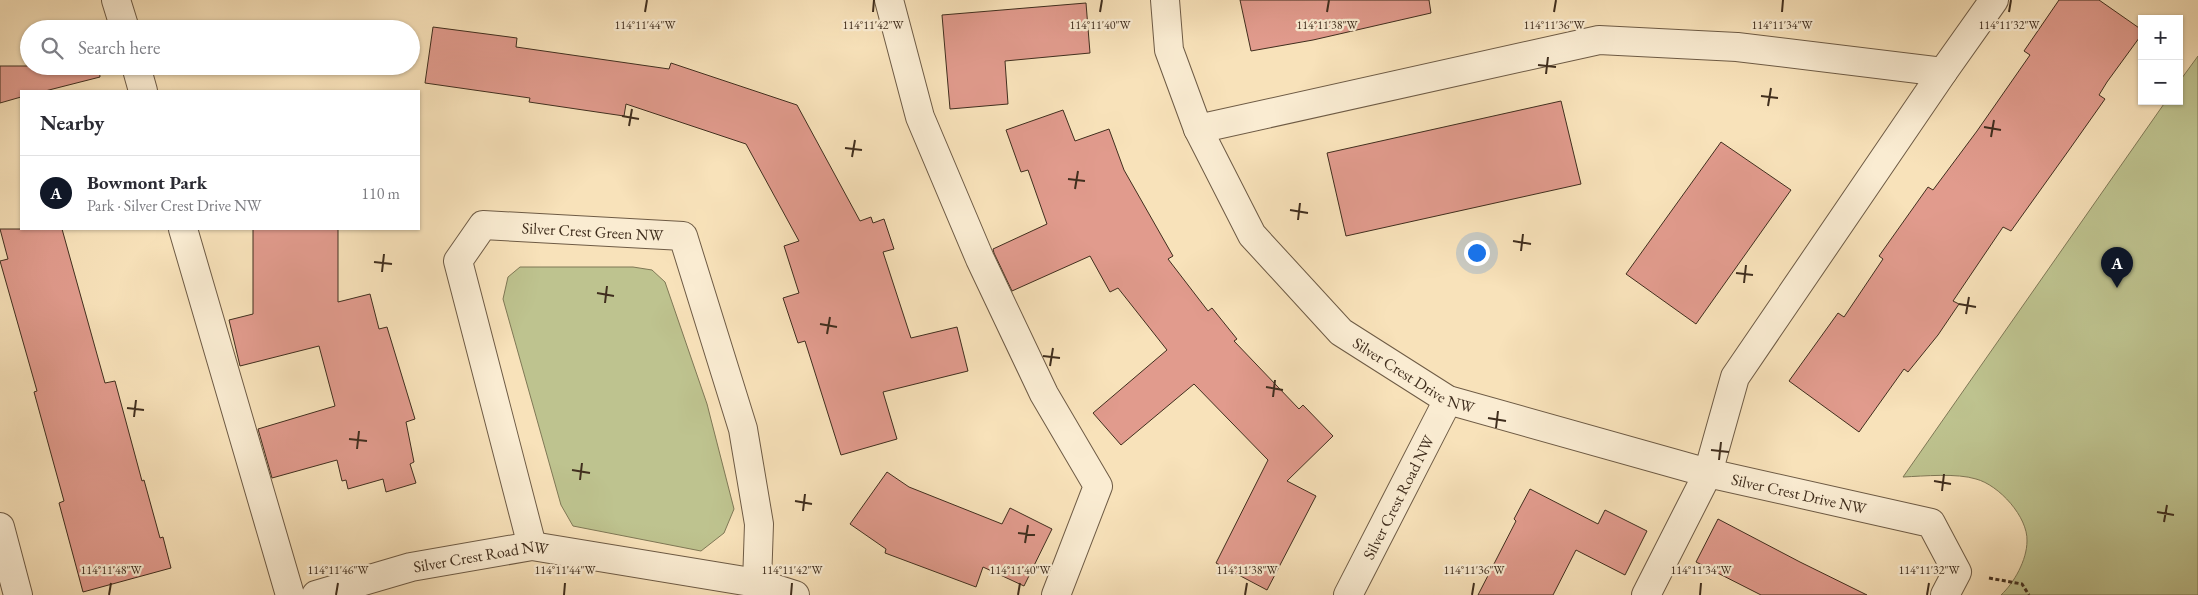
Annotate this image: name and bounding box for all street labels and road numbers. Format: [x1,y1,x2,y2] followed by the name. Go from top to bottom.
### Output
[521,217,664,245] street label: Silver Crest Green NW
[1349,332,1477,418] street label: Silver Crest Drive NW
[1358,431,1439,563] street label: Silver Crest Road NW
[1729,468,1869,519] street label: Silver Crest Drive NW
[412,535,551,577] street label: Silver Crest Road NW

